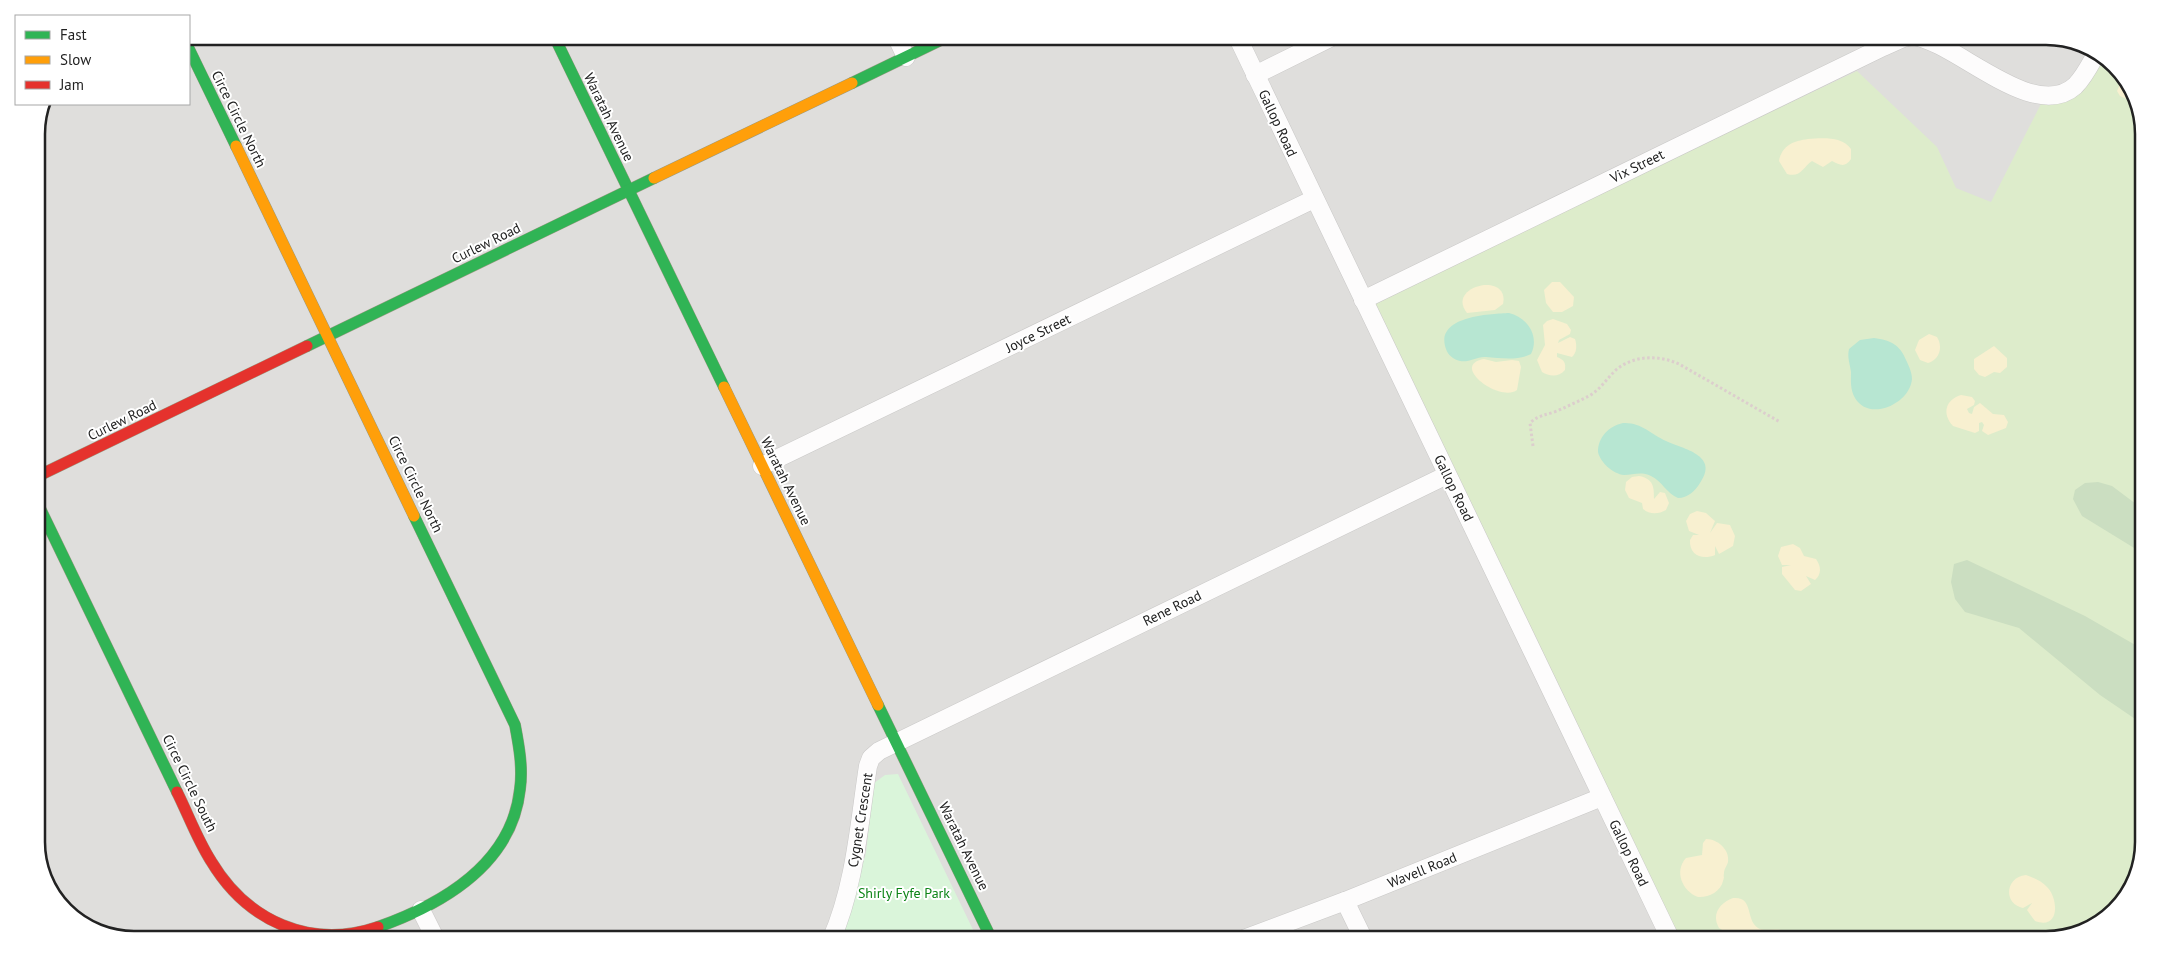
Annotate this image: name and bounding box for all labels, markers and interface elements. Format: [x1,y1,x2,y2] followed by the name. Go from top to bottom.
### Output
[15,15,190,105] legend
[60,25,87,44] text: Fast
[60,50,91,69] text: Slow
[208,68,270,170] street label: Circe Circle North
[580,70,638,164] street label: Waratah Avenue
[59,75,84,94] text: Jam
[1255,86,1301,160] street label: Gallop Road
[1606,145,1667,187] street label: Vix Street
[449,219,523,267] street label: Curlew Road
[1002,309,1074,357] street label: Joyce Street
[85,396,159,444] street label: Curlew Road
[385,433,447,535] street label: Circe Circle North
[757,434,815,528] street label: Waratah Avenue
[1430,452,1478,524] street label: Gallop Road
[1140,586,1204,630] street label: Rene Road
[159,731,221,835] street label: Circe Circle South
[844,771,876,869] street label: Cygnet Crescent
[935,799,993,893] street label: Waratah Avenue
[1605,817,1653,889] street label: Gallop Road
[1385,848,1459,892] street label: Wavell Road
[858,884,950,902] park label: Shirly Fyfe Park

